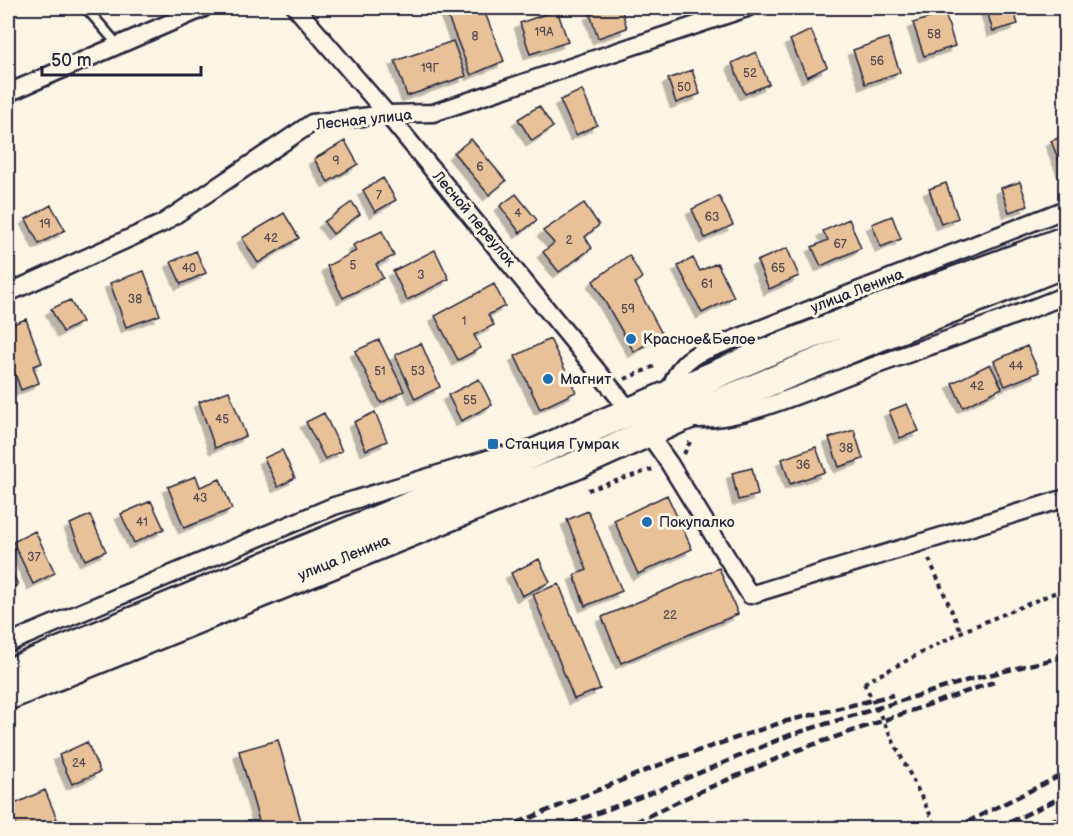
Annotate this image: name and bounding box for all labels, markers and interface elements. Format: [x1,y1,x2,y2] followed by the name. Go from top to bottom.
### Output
[535,25,554,40] house number: 19А
[927,27,941,42] house number: 58
[472,29,479,44] house number: 8
[42,39,201,77] scale bar
[51,50,92,71] text: 50 m
[870,54,884,69] house number: 56
[421,61,439,76] house number: 19Г
[743,66,757,81] house number: 52
[677,80,691,95] house number: 50
[314,105,413,135] street label: Лесная улица
[333,154,340,169] house number: 9
[476,160,484,175] house number: 6
[428,166,520,271] street label: Лесной переулок
[376,188,382,203] house number: 7
[514,206,522,221] house number: 4
[705,210,719,225] house number: 63
[39,217,51,232] house number: 19
[264,231,278,246] house number: 42
[565,233,573,248] house number: 2
[833,237,847,252] house number: 67
[350,258,357,273] house number: 5
[182,261,196,276] house number: 40
[771,261,785,276] house number: 65
[808,265,906,317] street label: улица Ленина
[417,268,425,283] house number: 3
[701,277,713,292] house number: 61
[128,292,142,307] house number: 38
[621,302,635,317] house number: 59
[462,314,466,329] house number: 1
[643,330,755,349] place label: Красное&Белое
[624,332,638,346] marker: Красное&Белое
[1009,359,1024,374] house number: 44
[374,364,386,379] house number: 51
[411,364,425,379] house number: 53
[560,370,611,389] place label: Магнит
[541,372,555,386] marker: Магнит
[970,379,984,394] house number: 42
[463,393,477,408] house number: 55
[215,412,229,427] house number: 45
[505,435,619,454] place label: Станция Гумрак
[486,437,500,451] marker: Станция Гумрак
[839,441,853,456] house number: 38
[796,458,810,473] house number: 36
[193,491,207,506] house number: 43
[659,513,735,532] place label: Покупалко
[136,515,148,530] house number: 41
[640,515,654,529] marker: Покупалко
[295,531,393,585] street label: улица Ленина
[27,550,41,565] house number: 37
[663,608,677,623] house number: 22
[72,756,87,771] house number: 24

